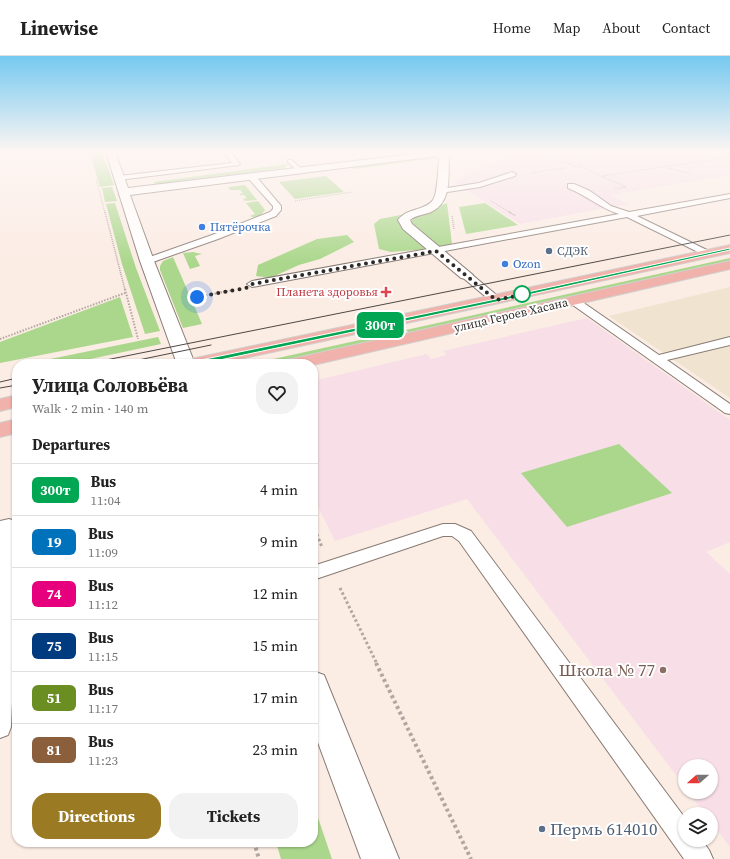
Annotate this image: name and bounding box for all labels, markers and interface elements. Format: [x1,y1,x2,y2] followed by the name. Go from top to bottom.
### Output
[20,15,98,41] text: Linewise
[493,18,531,38] text: Home
[553,18,580,38] text: Map
[602,18,640,38] text: About
[662,18,710,38] text: Contact
[210,219,271,235] place label: Пятёрочка
[197,222,207,232] marker: Пятёрочка
[557,243,588,259] place label: СДЭК
[544,246,554,256] marker: СДЭК
[513,256,541,272] place label: Ozon
[500,259,510,269] marker: Ozon
[276,284,378,300] place label: Планета здоровья
[513,285,531,303] unlabelled marker
[187,287,207,307] your location
[381,287,391,297] marker: Планета здоровья
[452,294,570,336] street label: улица Героев Хасана
[352,312,408,338] line badge: 300т
[365,315,395,335] text: 300т
[32,372,188,398] text: Улица Соловьёва
[256,372,298,414] button: heart
[32,400,148,417] text: Walk · 2 min · 140 m
[32,434,110,455] text: Departures
[91,471,116,492] text: Bus
[260,479,298,500] text: 4 min
[40,480,71,500] text: 300т
[91,492,120,509] text: 11:04
[88,523,114,544] text: Bus
[260,531,298,552] text: 9 min
[46,532,62,552] text: 19
[88,544,118,561] text: 11:09
[88,575,114,596] text: Bus
[252,583,298,604] text: 12 min
[46,584,62,604] text: 74
[88,596,118,613] text: 11:12
[88,627,114,648] text: Bus
[252,635,298,656] text: 15 min
[46,636,62,656] text: 75
[88,648,118,665] text: 11:15
[559,658,655,682] place label: Школа № 77
[658,665,668,675] marker: Школа № 77
[88,679,114,700] text: Bus
[252,687,298,708] text: 17 min
[46,688,62,708] text: 51
[88,700,118,717] text: 11:17
[88,731,114,752] text: Bus
[252,739,298,760] text: 23 min
[46,740,62,760] text: 81
[88,752,118,769] text: 11:23
[678,759,718,799] north arrow
[678,759,718,847] map controls
[32,793,161,839] button: Directions
[169,793,298,839] button: Tickets
[678,807,718,847] button: layers
[550,817,657,841] place label: Пермь 614010
[537,824,547,834] marker: Пермь 614010

